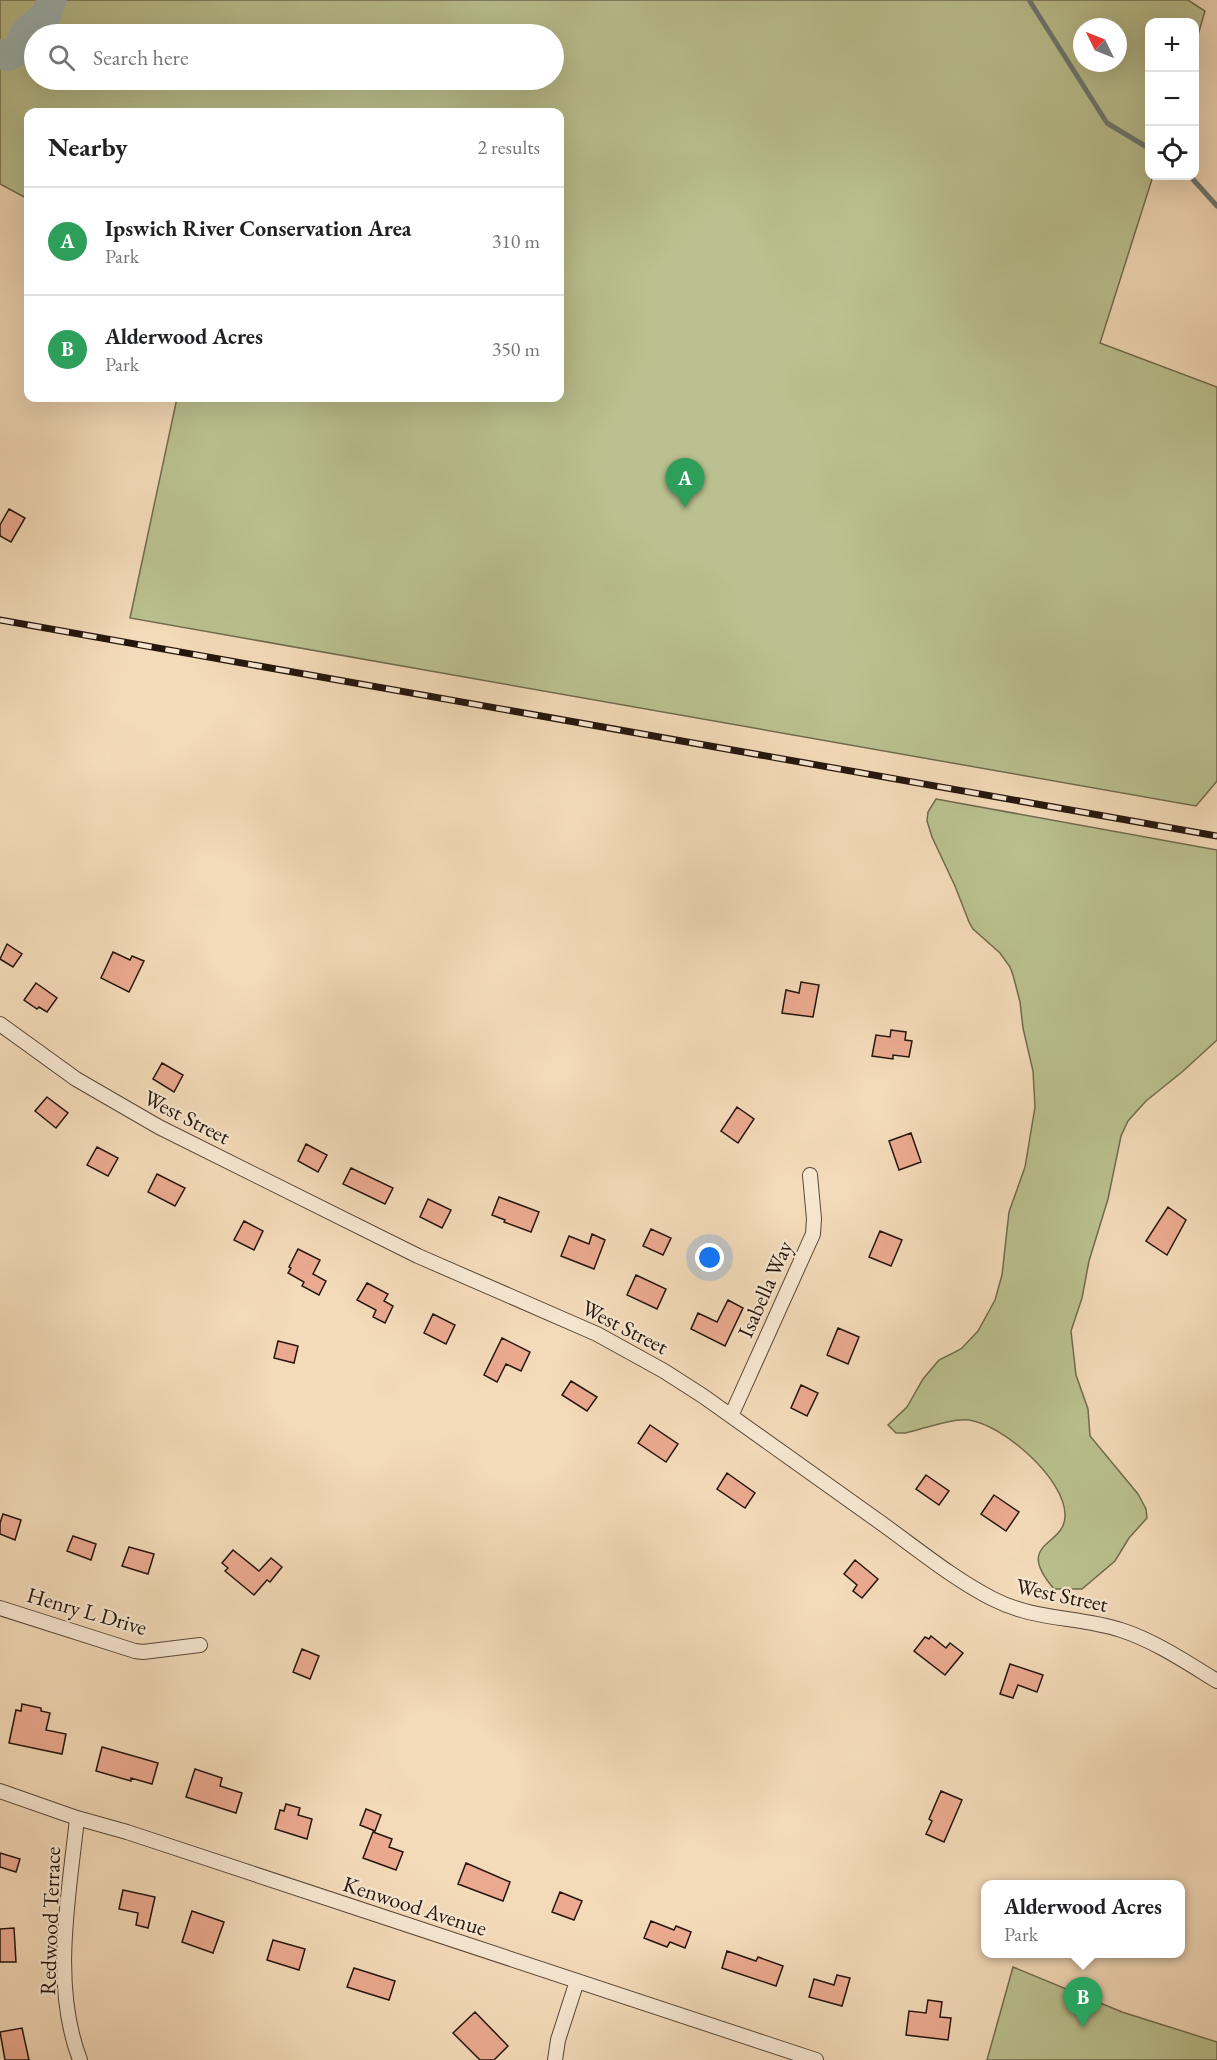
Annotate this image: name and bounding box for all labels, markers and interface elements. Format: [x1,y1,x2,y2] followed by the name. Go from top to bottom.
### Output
[1073,18,1127,72] north arrow
[1145,18,1199,180] map controls
[1145,18,1199,72] button: +
[24,24,564,90] search box
[45,41,78,74] icon: search
[93,43,188,72] text: Search here
[1145,72,1199,126] button: −
[1145,126,1199,180] button: locate
[48,130,128,164] text: Nearby
[477,134,540,160] text: 2 results
[105,214,411,243] text: Ipswich River Conservation Area
[60,228,75,254] text: A
[492,228,540,254] text: 310 m
[105,243,139,269] text: Park
[105,322,263,351] text: Alderwood Acres
[61,336,74,362] text: B
[492,336,540,362] text: 350 m
[105,351,139,377] text: Park
[666,458,704,508] pin: A
[139,1083,235,1151] street label: West Street
[731,1236,799,1342] street label: Isabella Way
[695,1243,724,1272] your location
[577,1293,673,1361] street label: West Street
[1013,1571,1111,1619] street label: West Street
[24,1580,151,1642] street label: Henry L Drive
[33,1846,67,1996] street label: Redwood Terrace
[339,1869,491,1943] street label: Kenwood Avenue
[981,1880,1185,1958] popup
[1004,1892,1162,1921] text: Alderwood Acres
[1004,1921,1038,1947] text: Park
[1064,1978,1102,2027] pin: B

